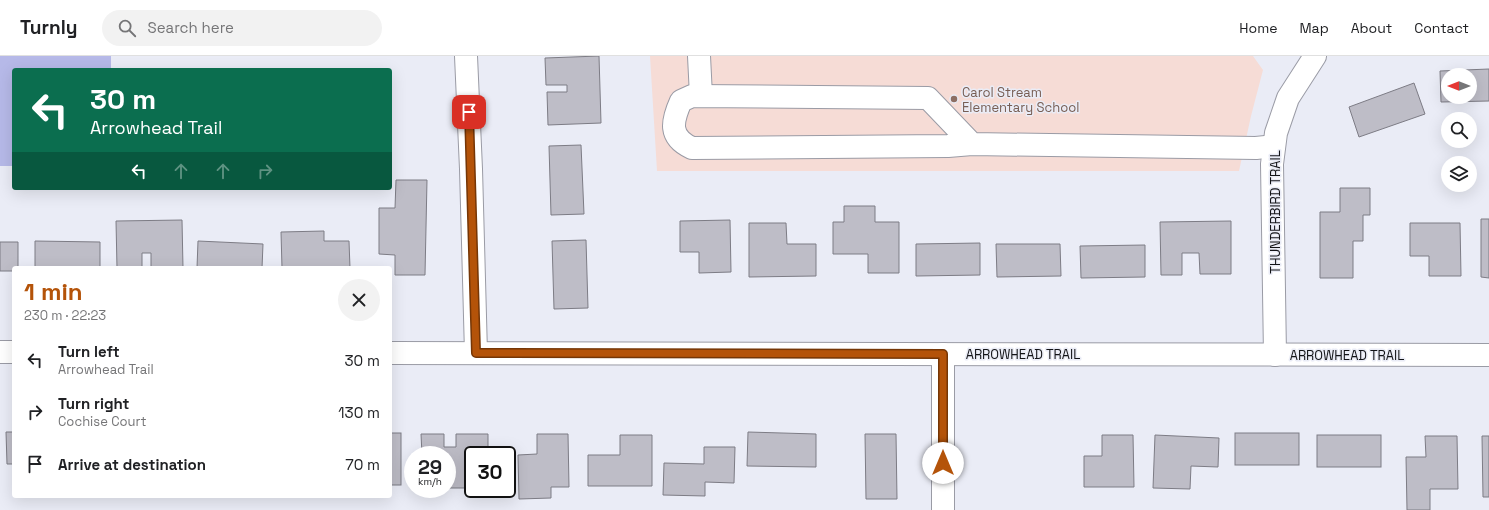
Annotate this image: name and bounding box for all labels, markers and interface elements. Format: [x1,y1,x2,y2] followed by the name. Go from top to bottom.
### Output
[102,10,382,46] search box
[20,15,78,40] text: Turnly
[116,17,138,39] icon: search
[148,18,234,37] text: Search here
[1239,19,1277,37] text: Home
[1299,19,1329,37] text: Map
[1351,19,1392,37] text: About
[1414,19,1469,37] text: Contact
[1441,68,1477,104] north arrow
[1441,68,1477,192] map controls
[90,81,156,117] text: 30 m
[24,84,76,136] icon: left
[962,84,1079,116] place label: Carol Stream Elementary School
[949,94,959,104] marker: Carol Stream Elementary School
[452,95,486,129] pin
[458,101,480,123] icon: arrive
[1441,112,1477,148] button: search
[90,116,222,139] text: Arrowhead Trail
[1267,150,1284,274] street label: THUNDERBIRD TRAIL
[1441,156,1477,192] button: layers
[128,160,150,182] icon: left
[170,160,192,182] icon: ahead
[212,160,234,182] icon: ahead
[254,160,276,182] icon: right
[24,276,83,307] text: 1 min
[338,279,380,321] button: close
[24,307,106,324] text: 230 m · 22:23
[58,342,120,361] text: Turn left
[966,346,1080,363] street label: ARROWHEAD TRAIL
[1290,347,1404,364] street label: ARROWHEAD TRAIL
[24,349,46,371] icon: left
[345,351,380,370] text: 30 m
[58,361,154,378] text: Arrowhead Trail
[58,394,129,413] text: Turn right
[24,401,46,423] icon: right
[338,403,380,422] text: 130 m
[58,413,146,430] text: Cochise Court
[922,442,964,484] position arrow
[464,446,516,498] speed limit sign: 30
[24,453,46,475] icon: arrive
[418,454,442,480] text: 29
[58,455,206,474] text: Arrive at destination
[345,455,380,474] text: 70 m
[418,475,442,488] text: km/h

